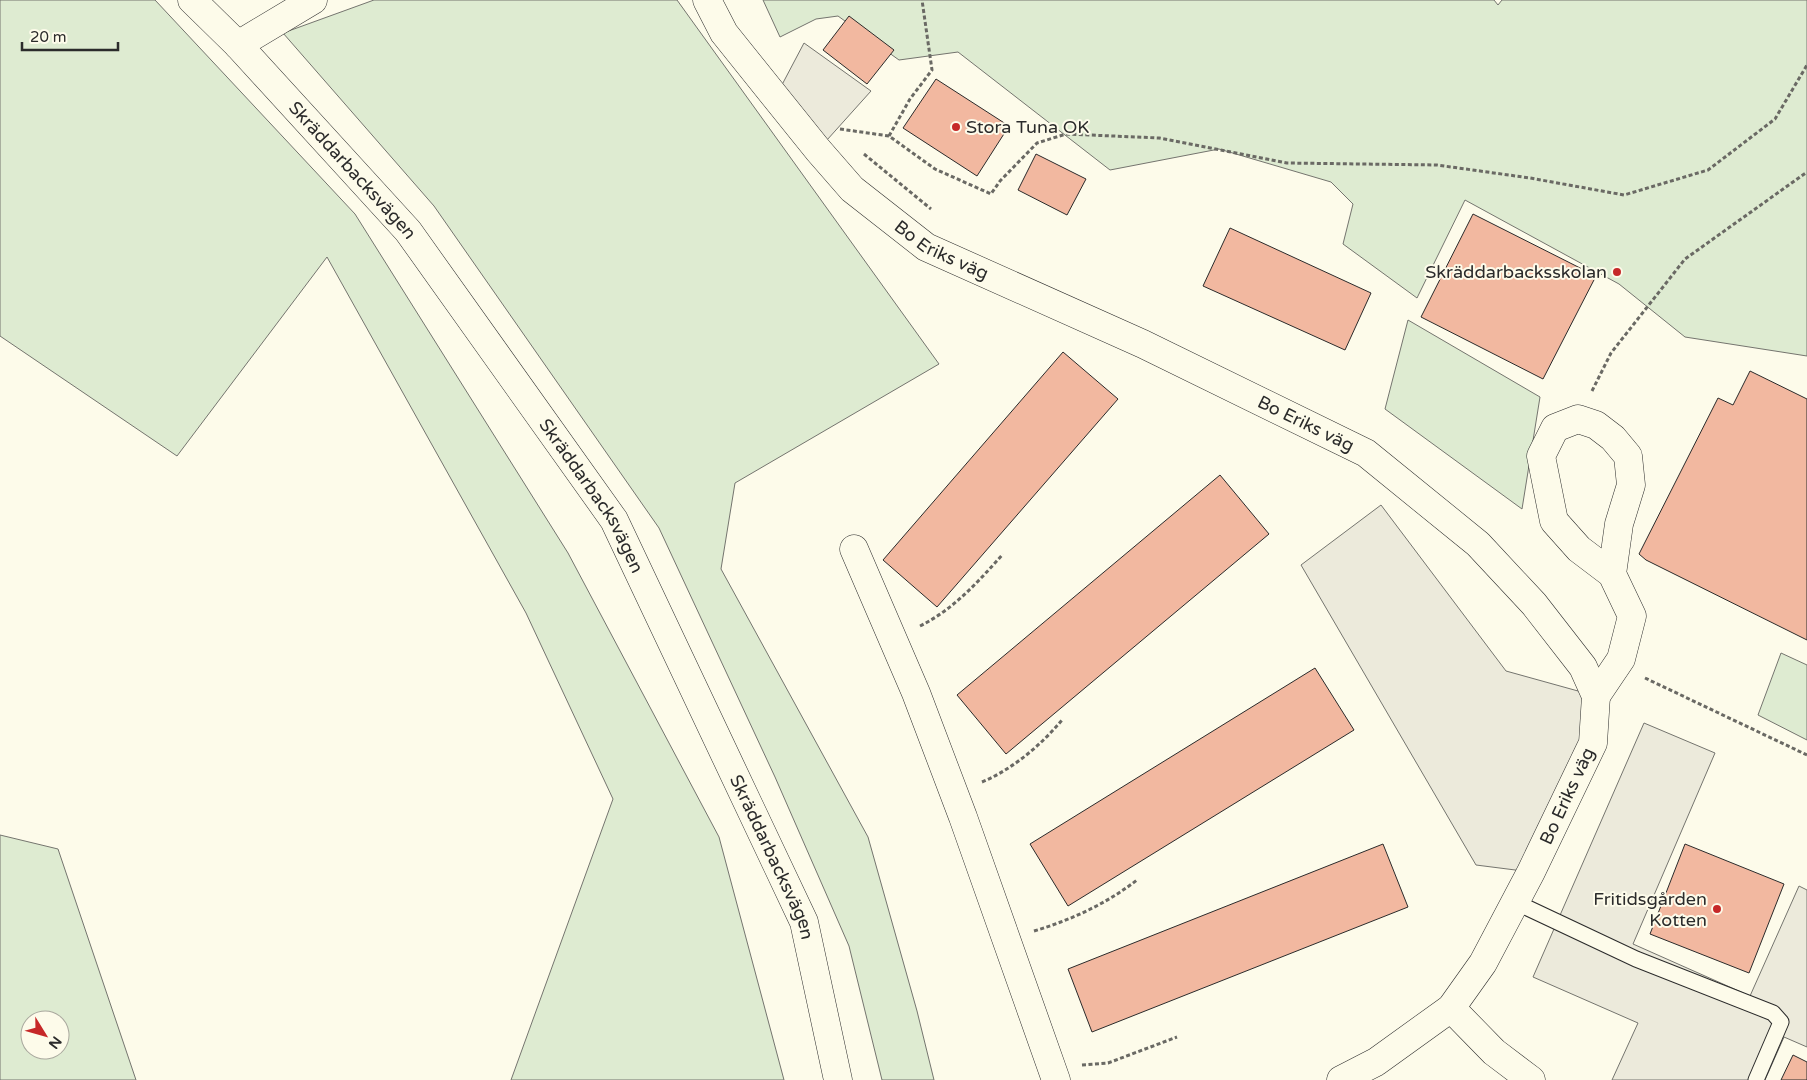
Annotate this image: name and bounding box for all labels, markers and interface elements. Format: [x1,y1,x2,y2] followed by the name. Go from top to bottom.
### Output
[22,20,119,52] scale bar
[30,28,67,46] text: 20 m
[284,97,421,243] street label: Skräddarbacksvägen
[966,116,1089,138] place label: Stora Tuna OK
[950,121,962,133] marker: Stora Tuna OK
[890,215,992,285] street label: Bo Eriks väg
[1425,261,1607,283] place label: Skräddarbacksskolan
[1611,266,1623,278] marker: Skräddarbacksskolan
[1254,391,1358,457] street label: Bo Eriks väg
[534,414,648,576] street label: Skräddarbacksvägen
[1535,744,1599,848] street label: Bo Eriks väg
[725,771,818,942] street label: Skräddarbacksvägen
[1593,888,1707,931] place label: Fritidsgården Kotten
[1711,903,1723,915] marker: Fritidsgården Kotten
[20,1010,70,1060] north arrow
[45,1033,65,1052] text: N

